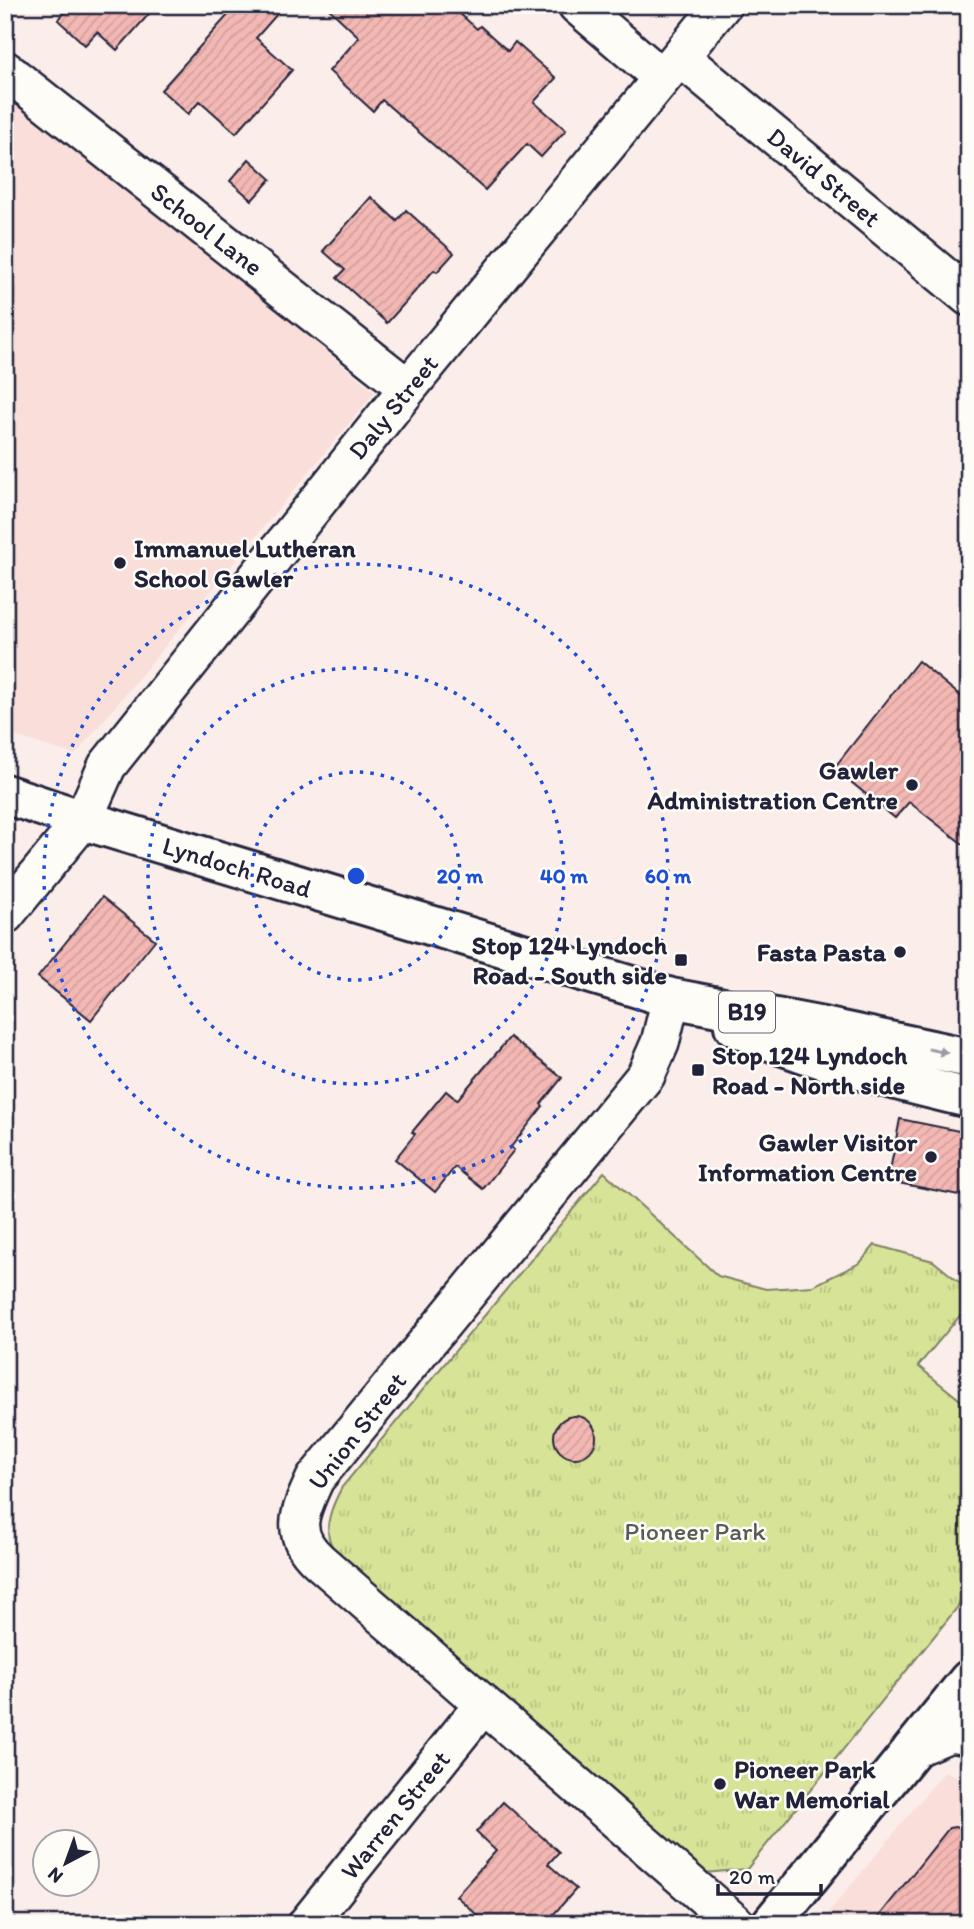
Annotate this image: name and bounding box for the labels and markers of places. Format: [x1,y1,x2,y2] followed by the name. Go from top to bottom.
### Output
[134,532,356,594] place label: Immanuel Lutheran School Gawler
[112,555,128,571] marker: Immanuel Lutheran School Gawler
[647,754,899,816] place label: Gawler Administration Centre
[904,777,920,793] marker: Gawler Administration Centre
[344,864,368,888] centre of rings
[472,929,668,991] place label: Stop 124 Lyndoch Road - South side
[757,936,886,968] place label: Fasta Pasta
[892,944,908,960] marker: Fasta Pasta
[673,952,689,968] marker: Stop 124 Lyndoch Road - South side
[712,1039,908,1101] place label: Stop 124 Lyndoch Road - North side
[690,1062,706,1078] marker: Stop 124 Lyndoch Road - North side
[698,1126,918,1188] place label: Gawler Visitor Information Centre
[923,1149,939,1165] marker: Gawler Visitor Information Centre
[734,1753,890,1815] place label: Pioneer Park War Memorial
[712,1776,728,1792] marker: Pioneer Park War Memorial

